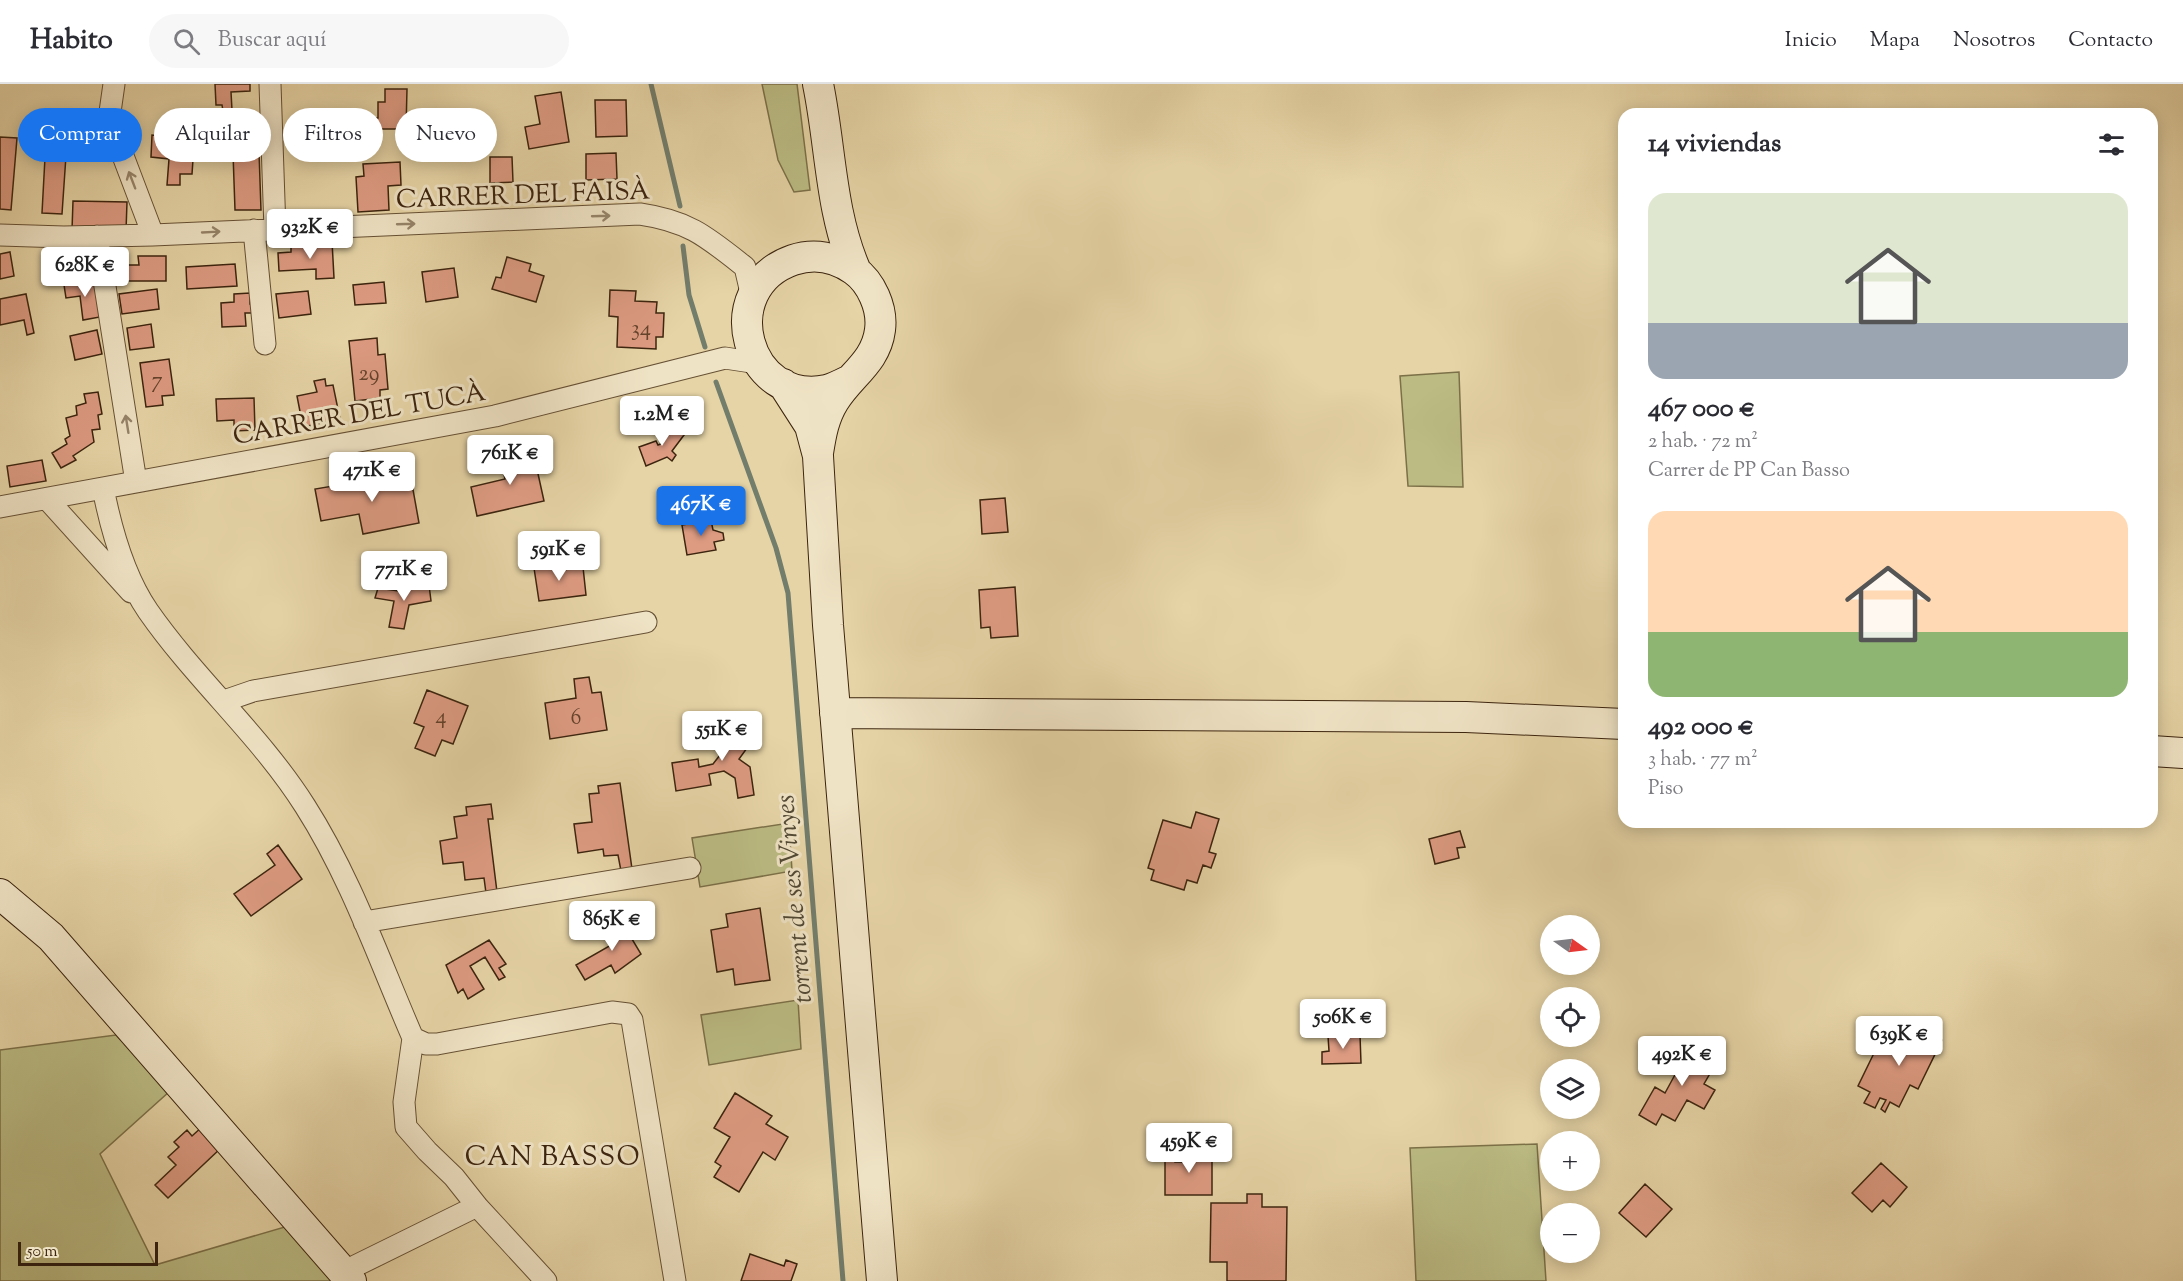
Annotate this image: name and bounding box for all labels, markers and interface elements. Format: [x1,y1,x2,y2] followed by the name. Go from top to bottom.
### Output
[149,14,569,68] search box
[30,21,113,61] text: Habito
[170,25,203,58] icon: search
[218,25,327,57] text: Buscar aquí
[1785,26,1837,56] text: Inicio
[1870,26,1920,56] text: Mapa
[1953,26,2035,56] text: Nosotros
[2068,26,2153,56] text: Contacto
[18,108,142,162] chip: Comprar
[154,108,271,162] chip: Alquilar
[283,108,383,162] chip: Filtros
[395,108,497,162] chip: Nuevo
[1648,126,1781,163] text: 14 viviendas
[2095,128,2128,161] icon: filters
[126,171,137,190] one-way arrow
[395,174,651,219] street label: CARRER DEL FAISÀ
[261,209,359,260] pin: 932K €
[590,210,610,222] one-way arrow
[281,214,339,243] text: 932K €
[395,219,415,230] one-way arrow
[201,227,221,238] one-way arrow
[1834,232,1942,340] icon: home
[36,247,134,298] pin: 628K €
[55,252,115,281] text: 628K €
[631,314,651,346] house number: 34
[359,359,380,391] house number: 29
[151,366,163,398] house number: 7
[230,375,489,456] street label: CARRER DEL TUCÀ
[1648,391,1755,428] text: 467 000 €
[613,396,711,447] pin: 1.2M €
[634,401,690,430] text: 1.2M €
[121,415,132,435] one-way arrow
[1648,428,1758,457] text: 2 hab. · 72 m²
[461,435,559,486] pin: 761K €
[481,440,539,469] text: 761K €
[323,452,421,503] pin: 471K €
[343,457,401,486] text: 471K €
[1648,457,1850,486] text: Carrer de PP Can Basso
[652,486,750,537] pin: 467K €
[671,491,731,520] text: 467K €
[510,531,608,582] pin: 591K €
[532,536,586,565] text: 591K €
[1834,550,1942,658] icon: home
[355,551,453,602] pin: 771K €
[375,556,433,585] text: 771K €
[435,702,447,734] house number: 4
[571,703,581,735] house number: 6
[1648,709,1754,746] text: 492 000 €
[673,711,771,762] pin: 551K €
[696,716,748,745] text: 551K €
[1648,746,1758,775] text: 3 hab. · 77 m²
[1648,775,1683,804] text: Piso
[767,793,824,1005] water label: torrent de ses Vinyes
[563,901,661,952] pin: 865K €
[583,906,641,935] text: 865K €
[1540,915,1600,975] north arrow
[1540,915,1600,1263] map controls
[1540,987,1600,1047] button: locate
[1294,999,1392,1050] pin: 506K €
[1314,1004,1372,1033] text: 506K €
[1850,1016,1948,1067] pin: 639K €
[1870,1021,1928,1050] text: 639K €
[1633,1036,1731,1087] pin: 492K €
[1652,1041,1712,1070] text: 492K €
[1540,1059,1600,1119] button: layers
[1140,1123,1238,1174] pin: 459K €
[1160,1128,1218,1157] text: 459K €
[1540,1131,1600,1191] button: +
[465,1139,641,1178] district label: CAN BASSO
[1540,1203,1600,1263] button: −
[18,1239,158,1266] scale bar
[27,1241,58,1264] text: 50 m

